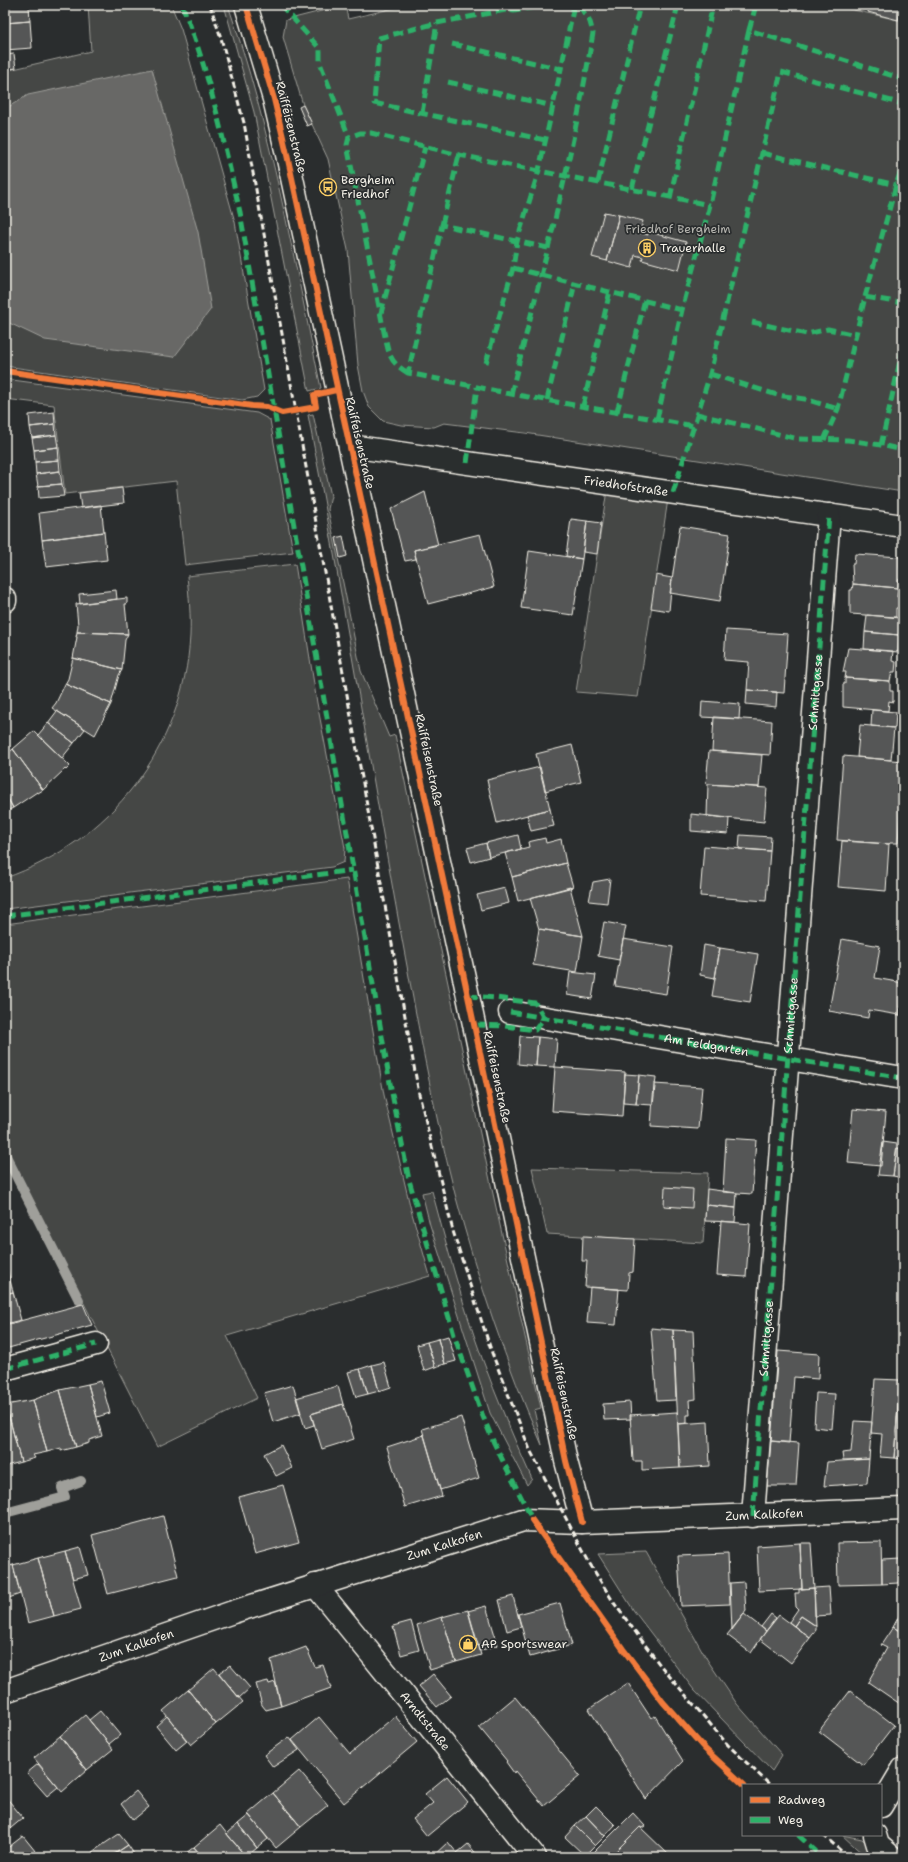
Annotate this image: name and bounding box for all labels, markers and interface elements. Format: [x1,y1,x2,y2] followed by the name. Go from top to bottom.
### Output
[272,79,310,175] street label: Raiffeisenstraße
[341,172,395,202] place label: Bergheim Friedhof
[318,177,338,197] bus stop icon: Bergheim Friedhof
[625,221,731,237] park label: Friedhof Bergheim
[637,238,657,258] building icon: Trauerhalle
[660,240,726,256] place label: Trauerhalle
[342,395,378,491] street label: Raiffeisenstraße
[583,472,670,500] street label: Friedhofstraße
[805,654,826,731] street label: Schmittgasse
[411,712,447,808] street label: Raiffeisenstraße
[780,977,802,1054] street label: Schmittgasse
[479,1029,515,1125] street label: Raiffeisenstraße
[663,1030,750,1060] street label: Am Feldgarten
[756,1300,777,1377] street label: Schmittgasse
[546,1346,582,1442] street label: Raiffeisenstraße
[725,1505,804,1524] street label: Zum Kalkofen
[405,1526,484,1564] street label: Zum Kalkofen
[97,1625,176,1666] street label: Zum Kalkofen
[458,1634,478,1654] shop icon: AP Sportswear
[481,1636,568,1652] place label: AP Sportswear
[396,1688,454,1754] street label: Arndtstraße
[742,1784,882,1836] legend
[778,1792,825,1808] text: Radweg
[778,1812,803,1828] text: Weg

